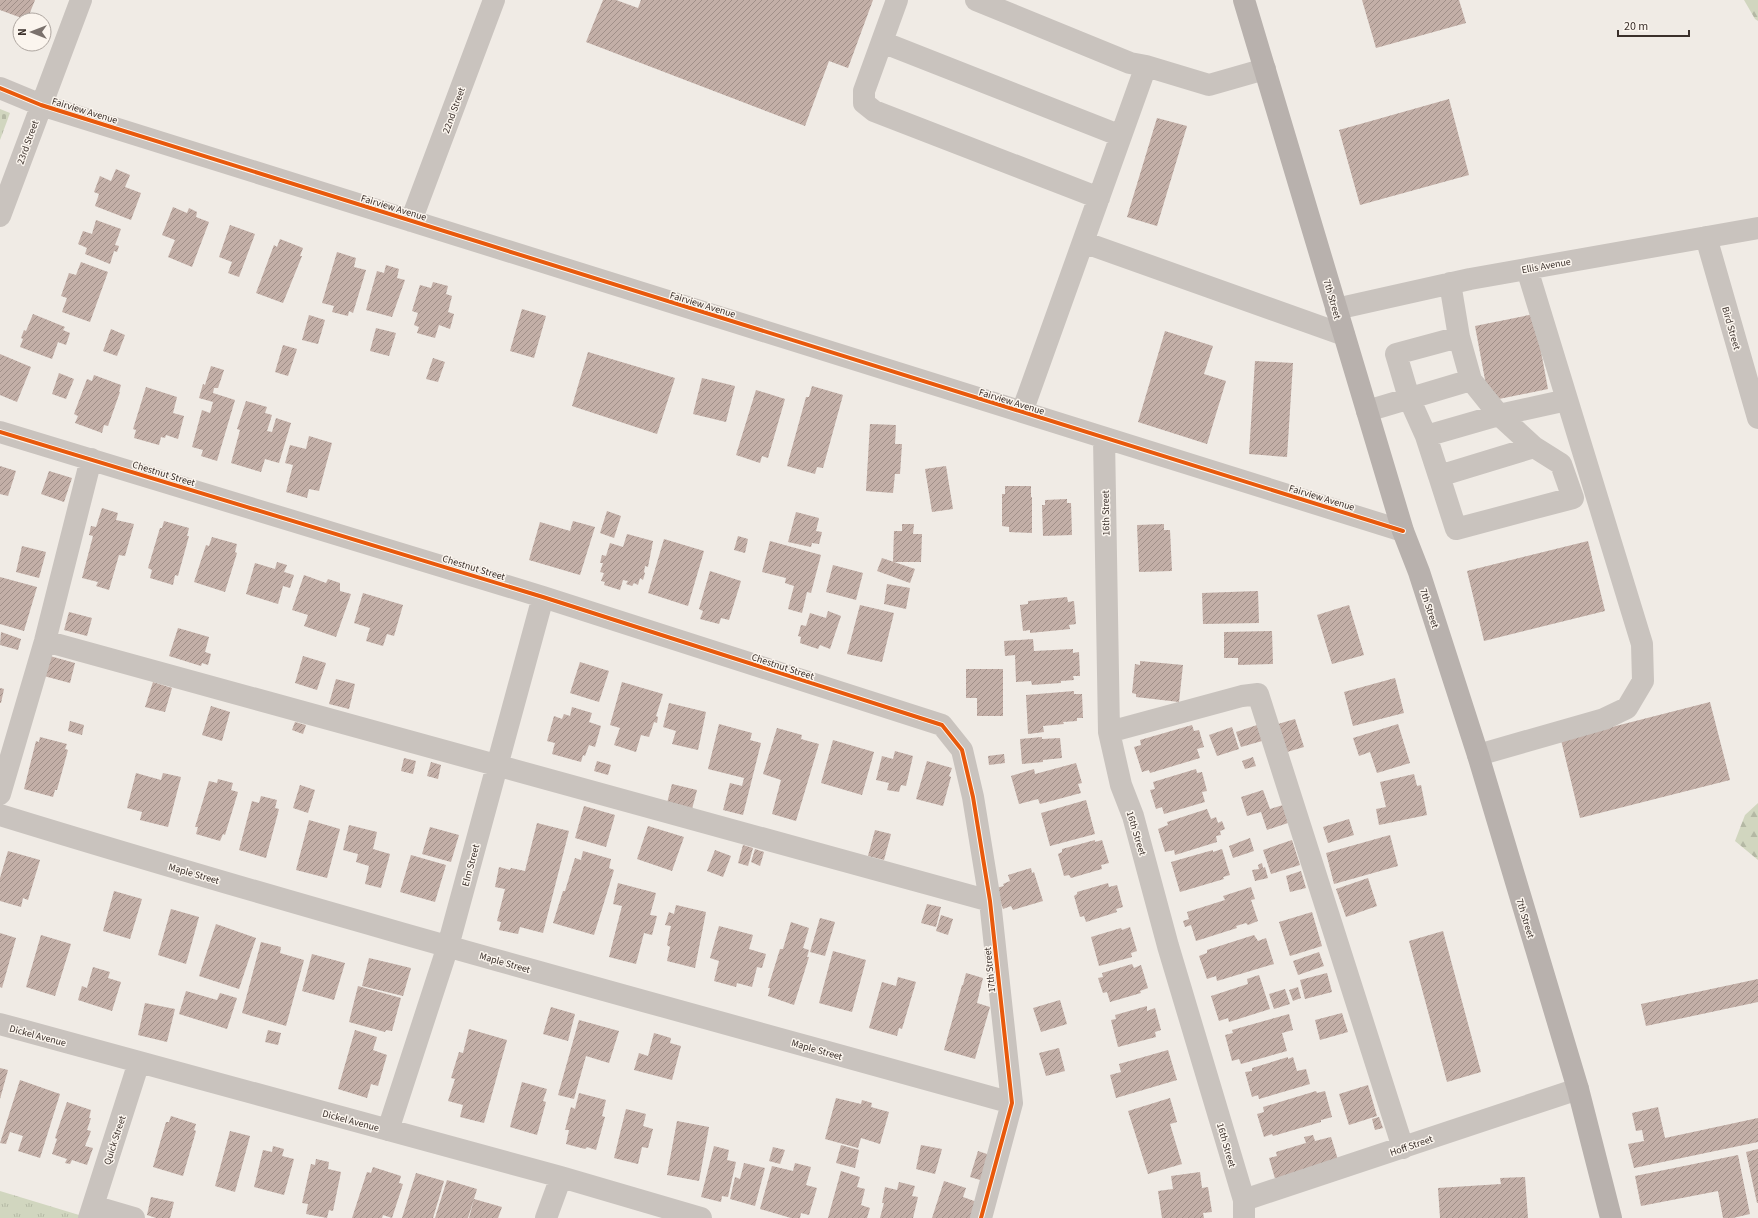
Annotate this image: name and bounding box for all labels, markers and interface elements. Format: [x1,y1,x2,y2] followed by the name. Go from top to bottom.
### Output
[12,12,52,52] north arrow
[1618,12,1689,38] scale bar
[1624,18,1648,35] text: 20 m
[15,28,30,36] text: N
[439,85,469,135] street label: 22nd Street
[50,94,119,128] street label: Fairview Avenue
[14,118,43,166] street label: 23rd Street
[359,191,428,225] street label: Fairview Avenue
[1520,255,1572,277] street label: Ellis Avenue
[1320,278,1345,321] street label: 7th Street
[668,288,737,322] street label: Fairview Avenue
[1718,305,1744,352] street label: Bird Street
[977,385,1046,419] street label: Fairview Avenue
[131,458,197,490] street label: Chestnut Street
[1287,481,1356,515] street label: Fairview Avenue
[1099,489,1113,536] street label: 16th Street
[441,552,507,584] street label: Chestnut Street
[1416,587,1442,630] street label: 7th Street
[750,650,816,684] street label: Chestnut Street
[1123,809,1150,858] street label: 16th Street
[459,842,483,888] street label: Elm Street
[167,860,221,888] street label: Maple Street
[1512,897,1538,940] street label: 7th Street
[981,946,999,993] street label: 17th Street
[478,949,532,977] street label: Maple Street
[8,1022,68,1050] street label: Dickel Avenue
[790,1036,844,1064] street label: Maple Street
[321,1107,381,1135] street label: Dickel Avenue
[100,1113,130,1167] street label: Quick Street
[1213,1121,1239,1170] street label: 16th Street
[1388,1132,1435,1160] street label: Hoff Street

